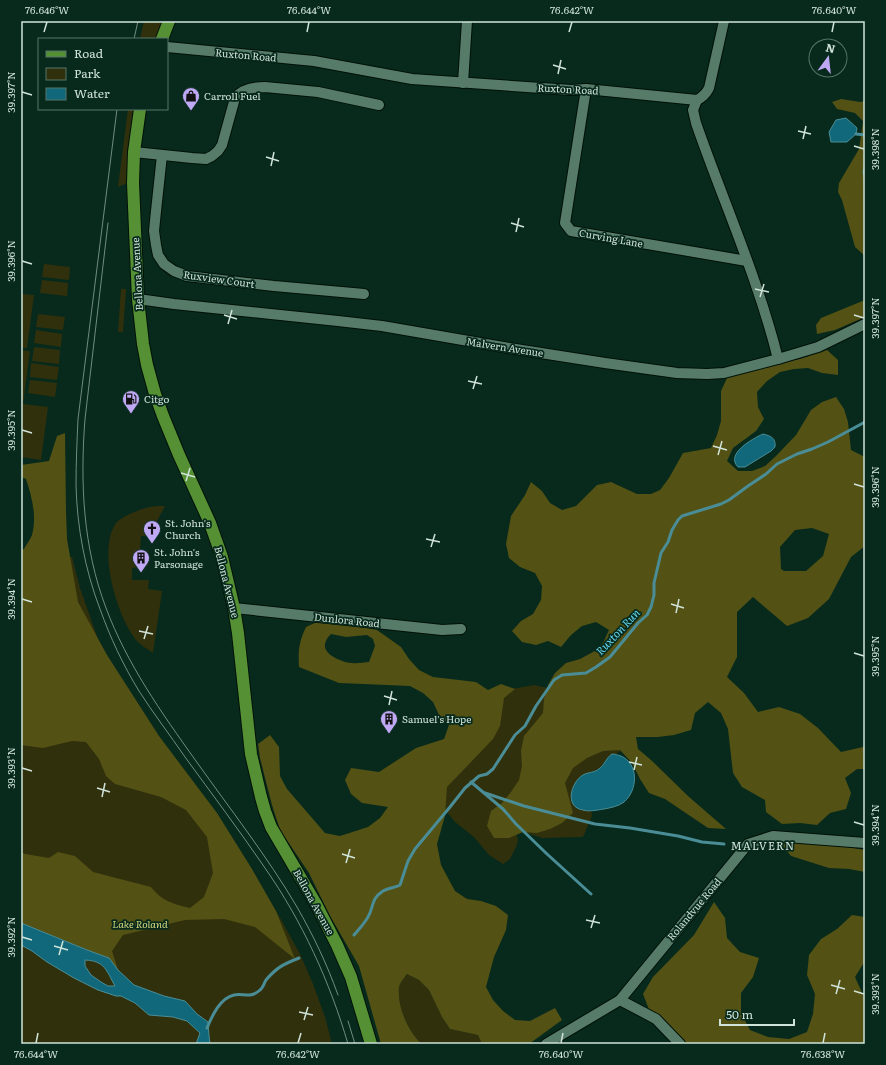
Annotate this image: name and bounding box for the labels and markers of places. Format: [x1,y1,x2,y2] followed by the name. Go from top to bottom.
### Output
[181,86,201,111] shop icon: Carroll Fuel
[204,88,261,103] place label: Carroll Fuel
[121,389,141,414] fuel station icon: Citgo
[144,391,169,406] place label: Citgo
[165,515,211,542] place label: St. John's Church
[142,519,162,544] church icon: St. John's Church
[154,544,203,571] place label: St. John's Parsonage
[131,548,151,573] building icon: St. John's Parsonage
[379,709,399,734] building icon: Samuel's Hope
[402,711,471,726] place label: Samuel's Hope

